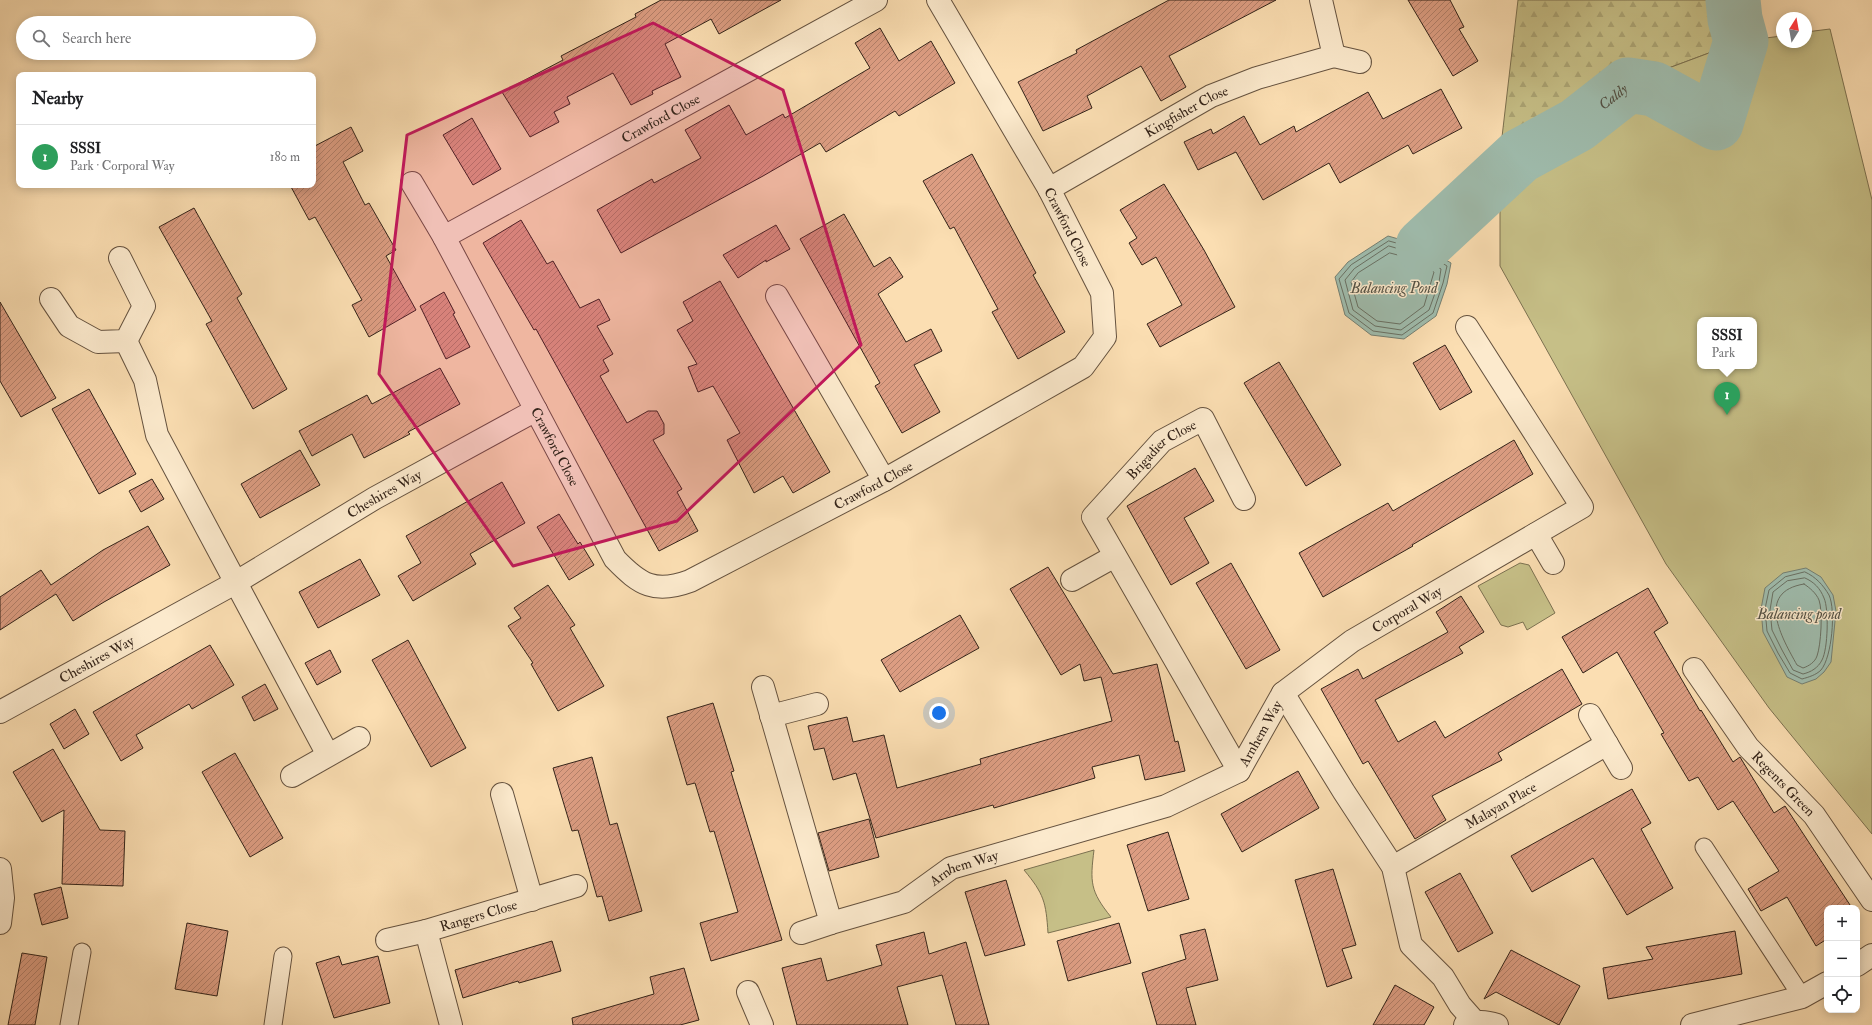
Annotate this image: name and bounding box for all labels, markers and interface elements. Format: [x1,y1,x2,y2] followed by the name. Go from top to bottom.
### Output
[1776,12,1812,48] north arrow
[16,16,316,60] search box
[30,27,52,49] icon: search
[62,29,131,48] text: Search here
[1595,79,1632,114] water label: Caldy
[1142,82,1231,141] street label: Kingfisher Close
[32,88,83,109] text: Nearby
[619,90,703,147] street label: Crawford Close
[70,139,101,158] text: SSSI
[43,149,47,165] text: 1
[270,149,300,165] text: 180 m
[70,158,174,174] text: Park · Corporal Way
[1040,185,1095,270] street label: Crawford Close
[1349,279,1439,298] water label: Balancing Pond
[1697,317,1757,369] popup
[1711,326,1743,345] text: SSSI
[1711,345,1735,361] text: Park
[1714,382,1740,415] pin: 1
[527,404,583,489] street label: Crawford Close
[1123,416,1200,483] street label: Brigadier Close
[831,457,916,514] street label: Crawford Close
[344,466,426,522] street label: Cheshires Way
[1369,582,1446,637] street label: Corporal Way
[1756,605,1843,624] water label: Balancing pond
[56,632,138,687] street label: Cheshires Way
[1235,697,1287,770] street label: Arnhem Way
[929,703,949,723] your location
[1748,748,1819,820] street label: Regents Green
[1462,778,1540,833] street label: Malayan Place
[926,847,1001,890] street label: Arnhem Way
[438,896,519,935] street label: Rangers Close
[1824,905,1860,1013] map controls
[1824,905,1860,941] button: +
[1824,941,1860,977] button: −
[1824,977,1860,1013] button: locate

